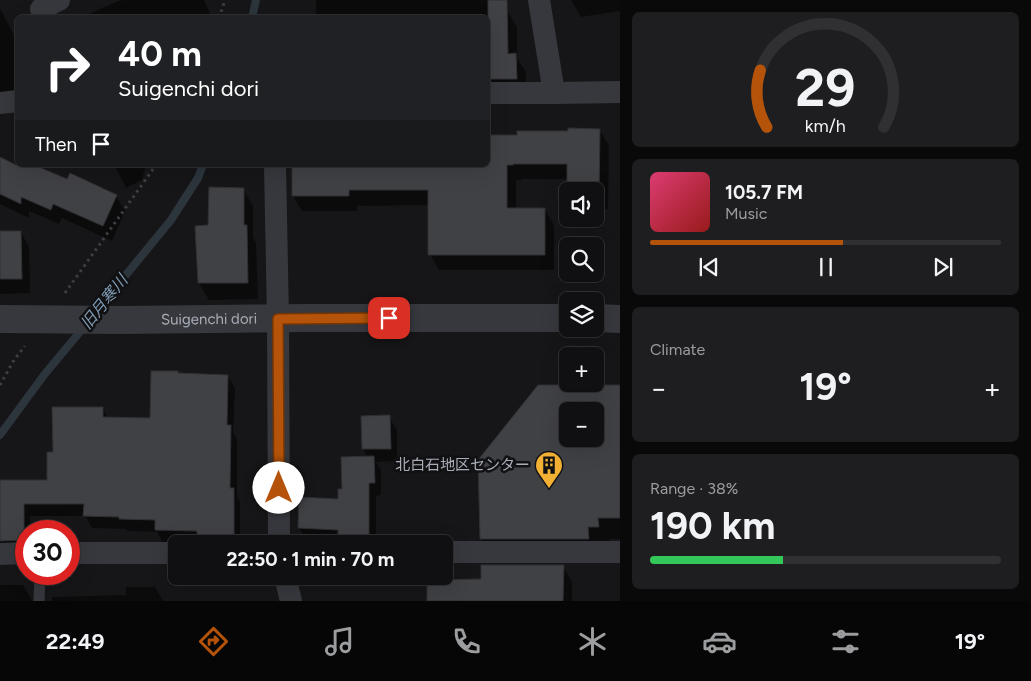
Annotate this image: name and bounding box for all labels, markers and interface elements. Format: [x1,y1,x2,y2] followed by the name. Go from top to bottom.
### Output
[118,33,202,75] text: 40 m
[35,35,100,100] icon: right
[795,57,856,119] text: 29
[118,75,259,102] text: Suigenchi dori
[805,115,846,136] text: km/h
[87,130,115,158] icon: arrive
[35,133,77,156] text: Then
[725,181,803,204] text: 105.7 FM
[559,182,604,447] map controls
[559,182,604,227] button: sound
[725,204,767,223] text: Music
[559,237,604,282] button: search
[695,253,723,281] icon: previous
[812,253,840,281] icon: pause
[929,253,957,281] icon: next
[76,270,133,333] water label: 旧月寒川
[559,292,604,337] button: layers
[368,297,410,339] pin
[375,304,403,332] icon: arrive
[161,310,257,329] street label: Suigenchi dori
[650,340,705,359] text: Climate
[559,347,604,392] button: +
[799,364,852,410] text: 19°
[650,371,667,405] text: −
[984,371,1001,405] text: +
[559,402,604,447] button: −
[534,450,564,489] building icon: 北白石地区センター
[395,456,530,474] place label: 北白石地区センター
[252,461,304,513] position arrow
[650,479,738,498] text: Range · 38%
[650,503,775,549] text: 190 km
[15,520,80,585] speed limit sign: 30
[227,548,394,571] text: 22:50 · 1 min · 70 m
[196,624,231,659] icon: directions
[322,624,357,659] icon: music
[449,624,484,659] icon: phone
[575,624,610,659] icon: climate
[702,624,737,659] icon: car
[828,624,863,659] icon: filters
[46,628,105,655] text: 22:49
[955,628,985,655] text: 19°

